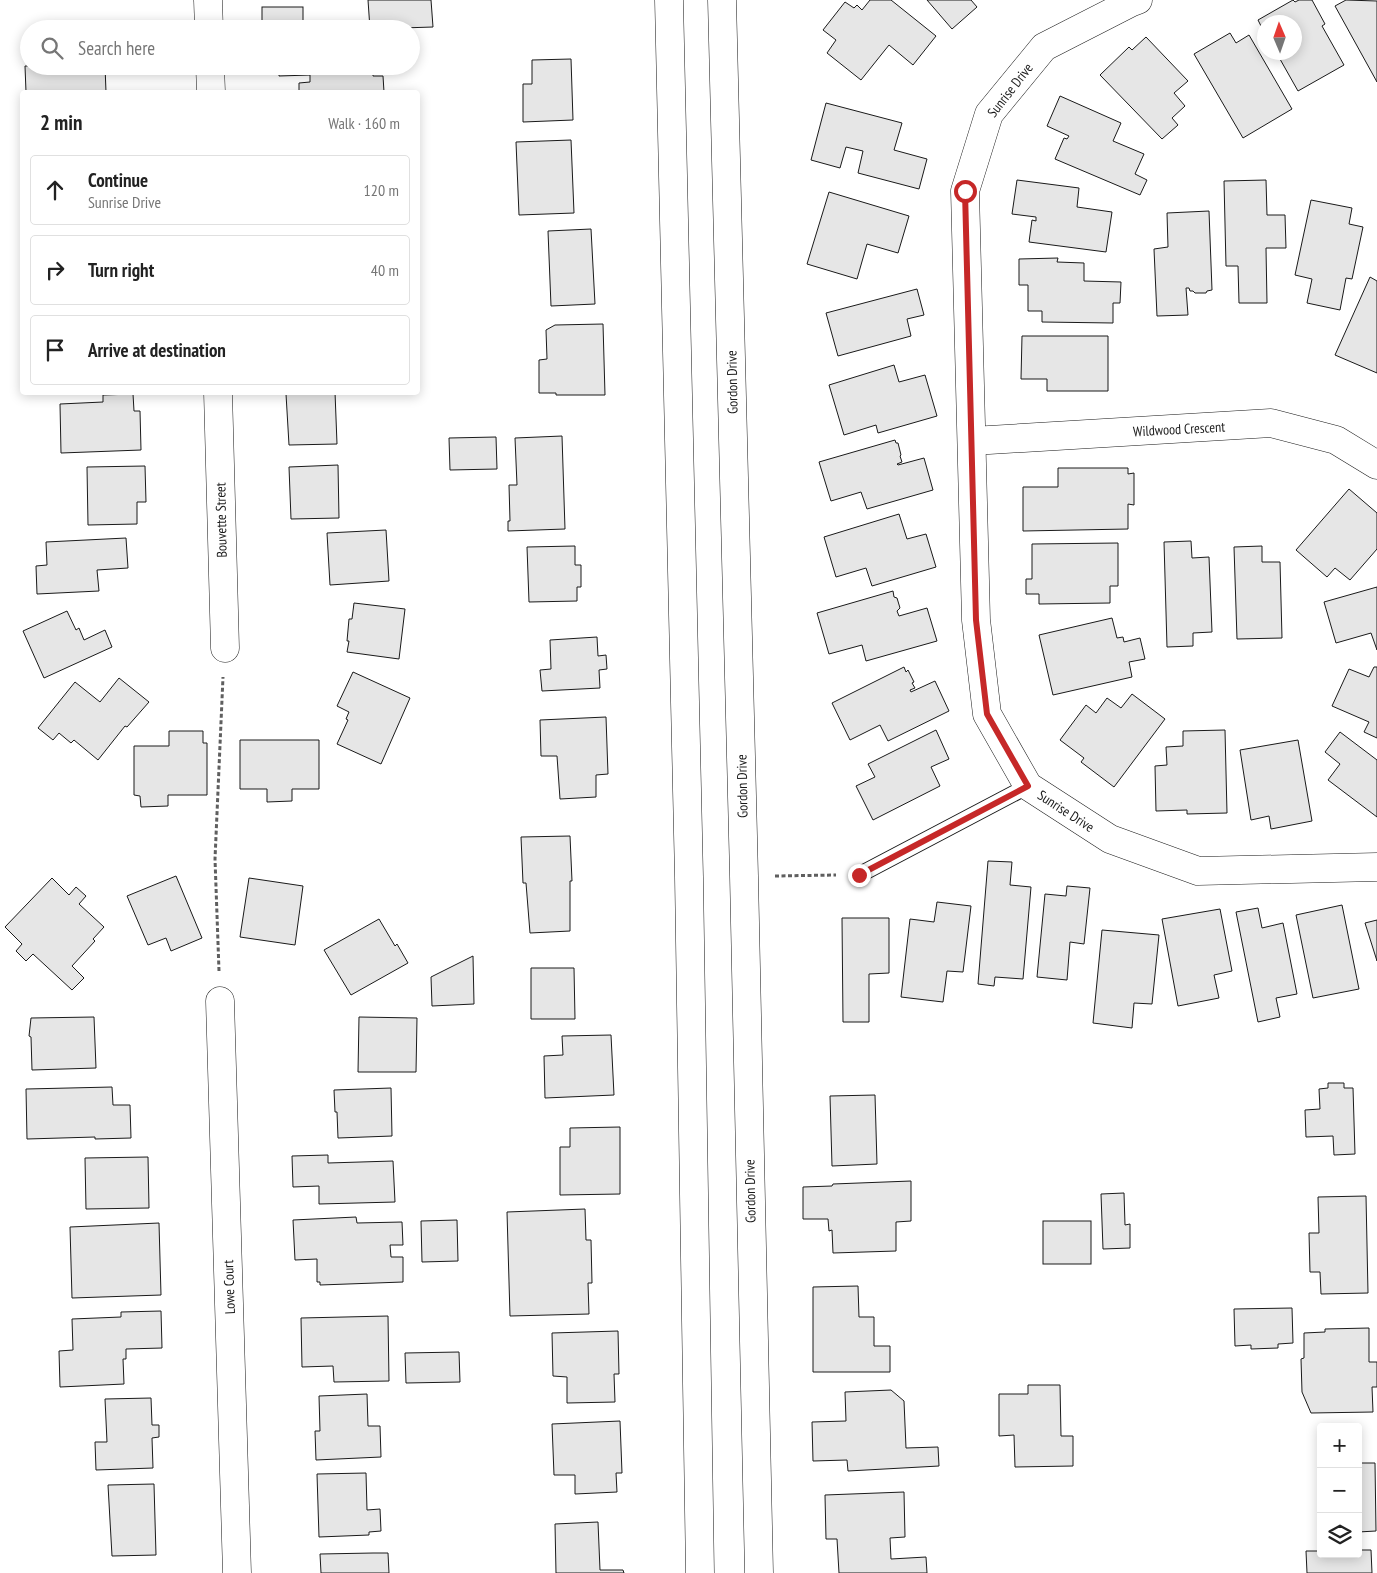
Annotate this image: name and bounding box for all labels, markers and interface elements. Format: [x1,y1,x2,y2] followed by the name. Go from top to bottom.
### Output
[1257,15,1302,60] north arrow
[20,20,420,75] search box
[38,34,66,62] icon: search
[78,36,155,60] text: Search here
[983,59,1037,121] street label: Sunrise Drive
[40,109,82,136] text: 2 min
[328,113,400,133] text: Walk · 160 m
[88,168,148,192] text: Continue
[41,176,69,204] icon: ahead
[364,180,399,200] text: 120 m
[954,180,977,203] route start
[88,192,161,212] text: Sunrise Drive
[41,256,69,284] icon: right
[88,258,154,282] text: Turn right
[371,260,399,280] text: 40 m
[41,336,69,364] icon: arrive
[88,338,226,362] text: Arrive at destination
[722,350,742,414] street label: Gordon Drive
[1133,418,1226,440] street label: Wildwood Crescent
[211,482,231,558] street label: Bouvette Street
[732,754,752,818] street label: Gordon Drive
[1034,786,1098,836] street label: Sunrise Drive
[848,864,871,887] route end
[740,1159,760,1223] street label: Gordon Drive
[219,1259,239,1314] street label: Lowe Court
[1317,1423,1362,1558] map controls
[1317,1423,1362,1468] button: +
[1317,1468,1362,1513] button: −
[1317,1513,1362,1558] button: layers

